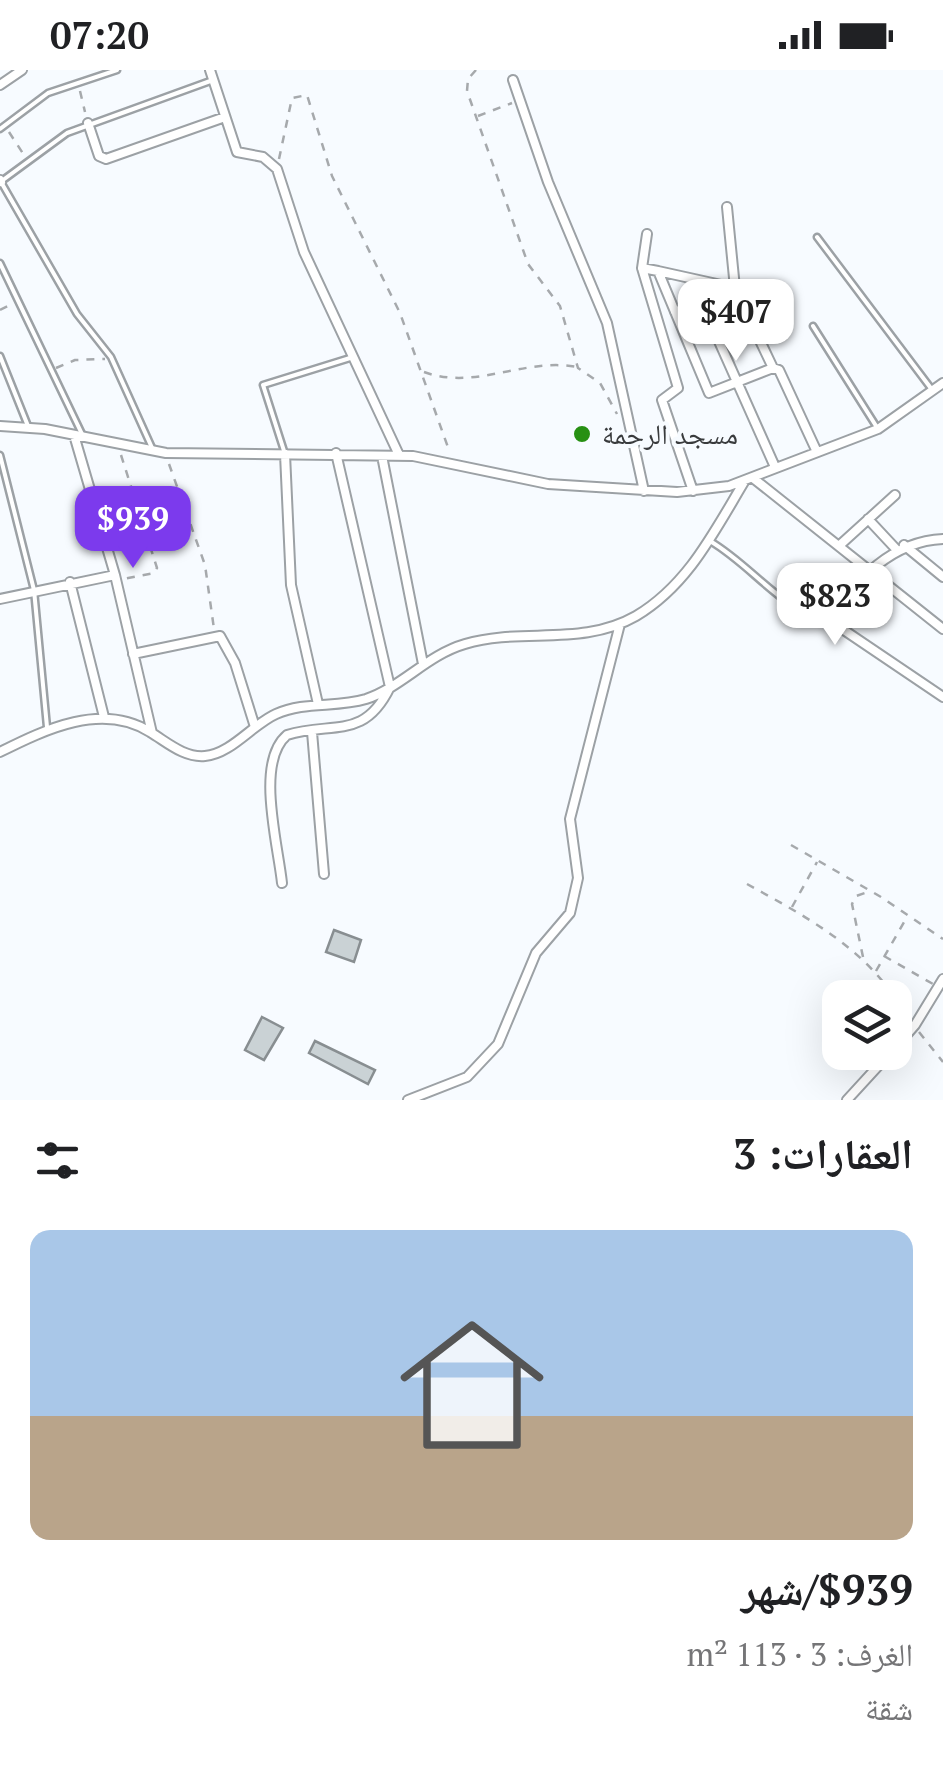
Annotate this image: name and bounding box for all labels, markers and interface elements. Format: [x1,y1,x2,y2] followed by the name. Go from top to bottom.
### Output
[50,10,149,60] text: 07:20
[677,279,795,364] pin: $407
[700,290,772,332] text: $407
[602,415,738,452] place label: مسجد الرحمة
[571,423,593,445] marker: مسجد الرحمة
[74,486,192,571] pin: $939
[97,497,169,539] text: $939
[776,563,894,648] pin: $823
[799,574,871,616] text: $823
[822,980,912,1070] map controls
[822,980,912,1070] button: layers
[733,1125,913,1181] text: العقارات: 3
[30,1133,85,1188] icon: filters
[382,1295,562,1475] icon: home
[741,1561,913,1617] text: $939/شهر
[686,1633,913,1675] text: الغرف: 3 · 113 m²
[865,1687,913,1729] text: شقة

